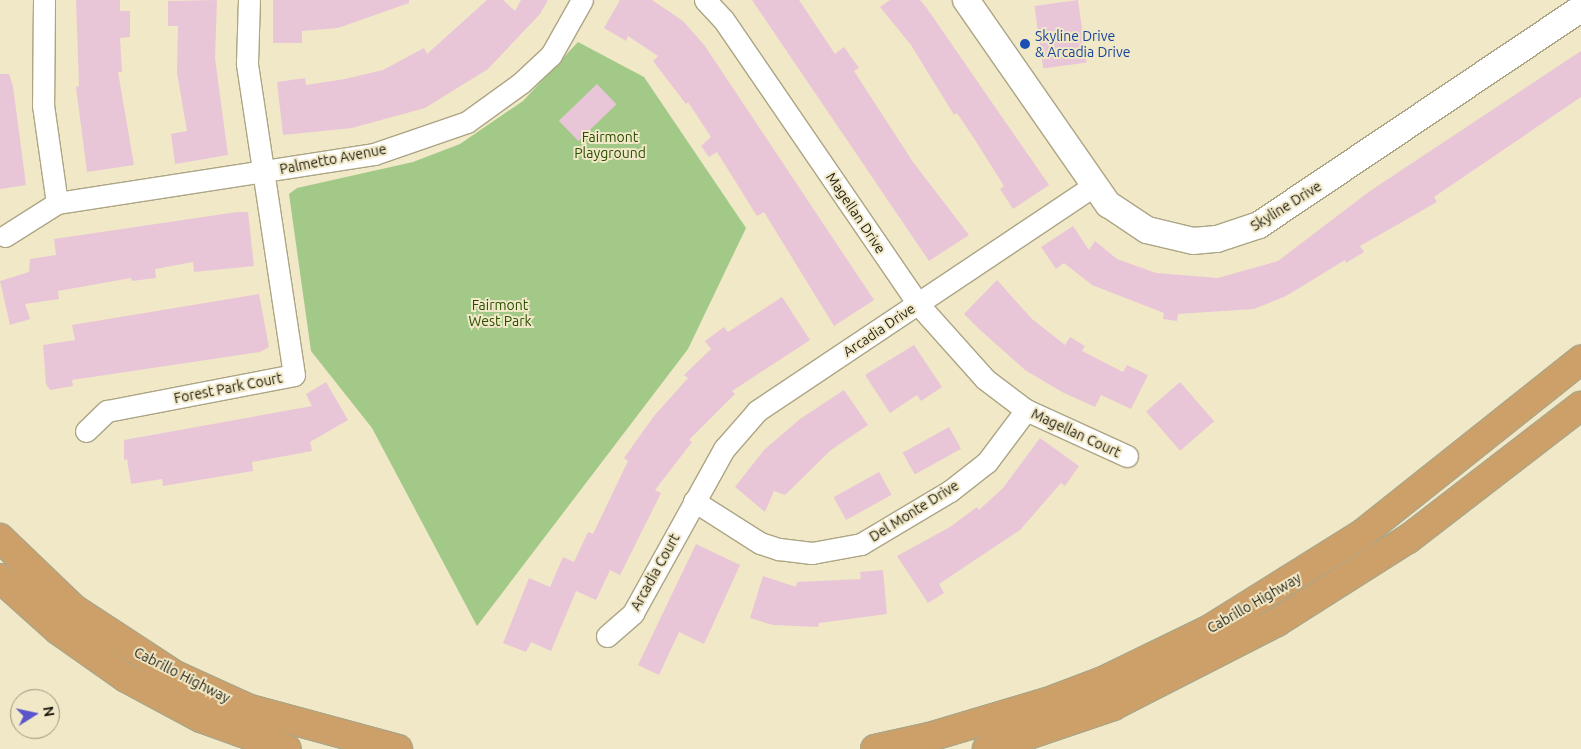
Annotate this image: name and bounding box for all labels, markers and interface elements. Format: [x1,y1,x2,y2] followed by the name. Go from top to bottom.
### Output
[1035,28,1131,60] place label: Skyline Drive & Arcadia Drive
[1019,38,1031,50] marker: Skyline Drive & Arcadia Drive
[574,129,646,162] park label: Fairmont Playground
[278,140,388,178] street label: Palmetto Avenue
[823,169,889,257] street label: Magellan Drive
[1248,178,1324,234] street label: Skyline Drive
[468,297,532,330] park label: Fairmont West Park
[840,300,918,360] street label: Arcadia Drive
[172,369,284,407] street label: Forest Park Court
[1029,405,1123,461] street label: Magellan Court
[866,477,962,545] street label: Del Monte Drive
[627,530,683,614] street label: Arcadia Court
[1204,569,1304,637] street label: Cabrillo Highway
[131,644,233,706] street label: Cabrillo Highway
[10,689,60,739] north arrow
[40,705,58,718] text: N

